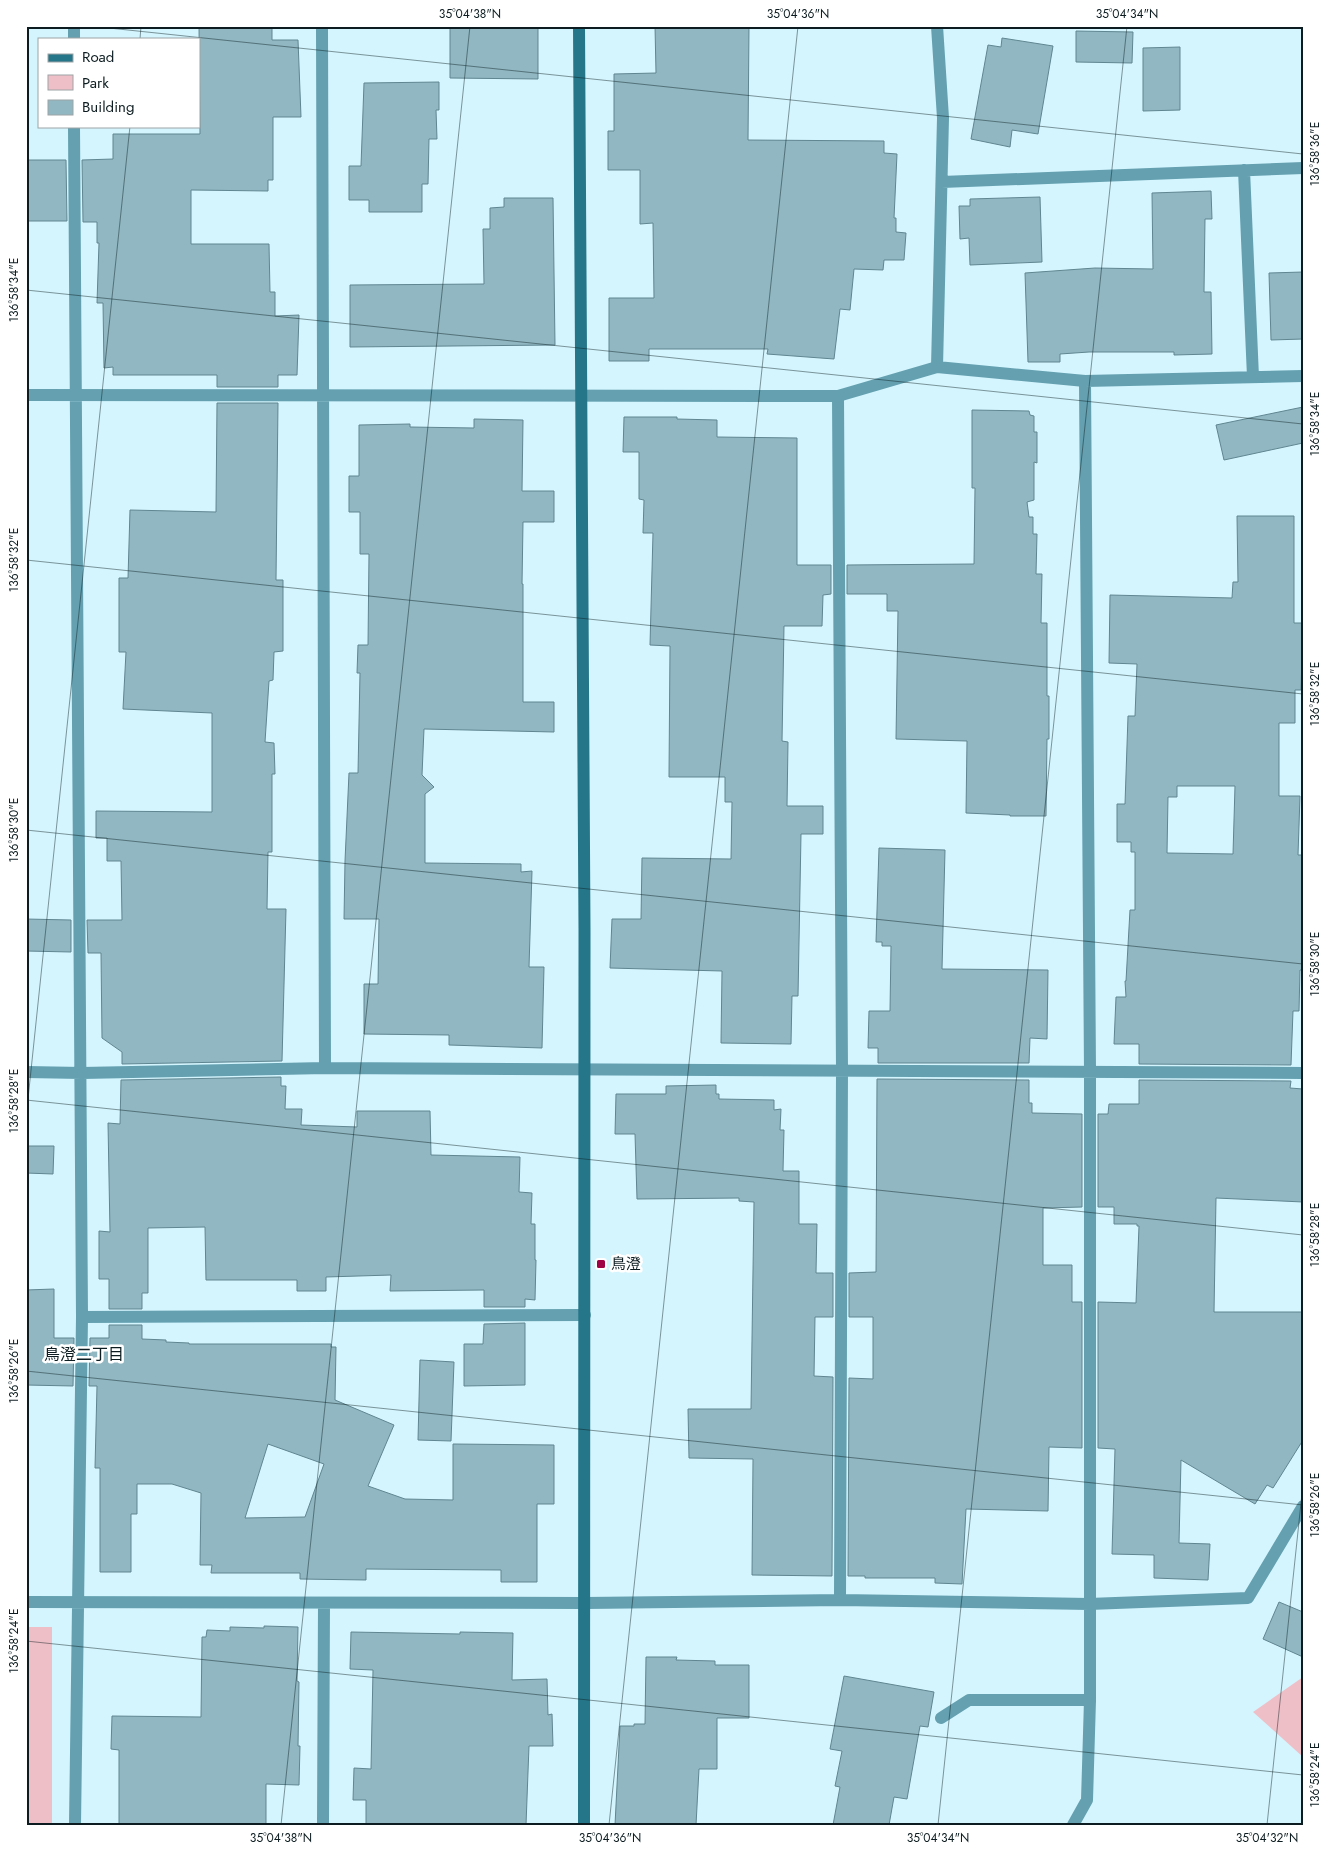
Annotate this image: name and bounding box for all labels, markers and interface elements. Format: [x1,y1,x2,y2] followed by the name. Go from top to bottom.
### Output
[439,5,501,23] text: 35°04'38"N
[767,5,829,23] text: 35°04'36"N
[1096,5,1158,23] text: 35°04'34"N
[38,38,200,128] legend
[82,46,114,68] text: Road
[82,72,109,94] text: Park
[82,96,134,118] text: Building
[1306,122,1324,186] text: 136°58'36"E
[5,258,23,322] text: 136°58'34"E
[1306,392,1324,456] text: 136°58'34"E
[5,528,23,592] text: 136°58'32"E
[1306,662,1324,726] text: 136°58'32"E
[5,798,23,862] text: 136°58'30"E
[1306,932,1324,996] text: 136°58'30"E
[5,1069,23,1133] text: 136°58'28"E
[1306,1203,1324,1267] text: 136°58'28"E
[611,1253,641,1275] place label: 鳥澄
[595,1258,607,1270] marker: 鳥澄
[5,1339,23,1403] text: 136°58'26"E
[44,1343,124,1366] district label: 鳥澄二丁目
[1306,1473,1324,1537] text: 136°58'26"E
[5,1609,23,1673] text: 136°58'24"E
[1306,1743,1324,1807] text: 136°58'24"E
[250,1829,312,1847] text: 35°04'38"N
[579,1829,641,1847] text: 35°04'36"N
[907,1829,969,1847] text: 35°04'34"N
[1236,1829,1298,1847] text: 35°04'32"N

